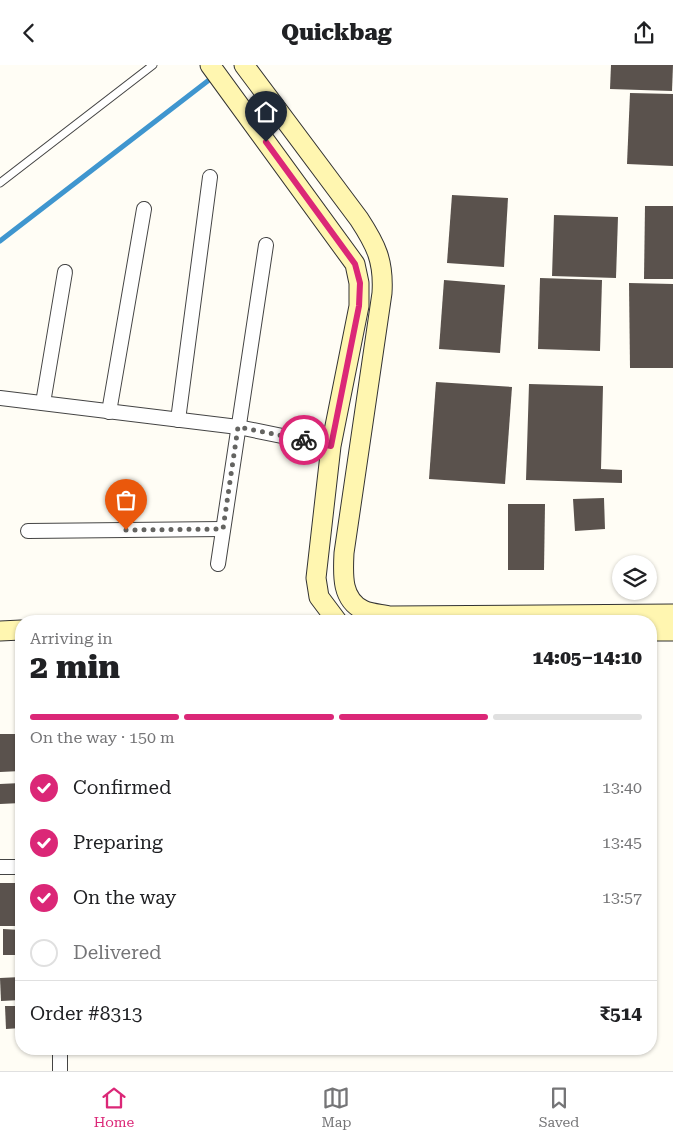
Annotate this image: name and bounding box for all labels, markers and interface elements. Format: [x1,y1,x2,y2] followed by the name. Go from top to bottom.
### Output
[15,19,43,47] icon: back
[630,19,658,47] icon: share
[281,20,392,45] text: Quickbag
[245,91,287,142] pin
[252,98,280,126] icon: home
[279,415,329,465] courier
[290,426,318,454] icon: bike
[105,479,147,530] pin
[112,486,140,514] icon: bag
[612,555,657,600] map controls
[612,555,657,600] button: layers
[30,629,113,648] text: Arriving in
[533,646,642,669] text: 14:05–14:10
[30,648,120,686] text: 2 min
[30,728,175,747] text: On the way · 150 m
[30,774,58,802] icon: check
[73,776,171,799] text: Confirmed
[602,778,642,797] text: 13:40
[30,829,58,857] icon: check
[73,831,163,854] text: Preparing
[602,833,642,852] text: 13:45
[30,884,58,912] icon: check
[73,886,176,909] text: On the way
[602,888,642,907] text: 13:57
[73,941,161,964] text: Delivered
[30,1002,142,1025] text: Order #8313
[599,1002,642,1025] text: ₹514
[94,1084,134,1130] tab: Home
[322,1084,351,1130] tab: Map
[539,1084,579,1130] tab: Saved

